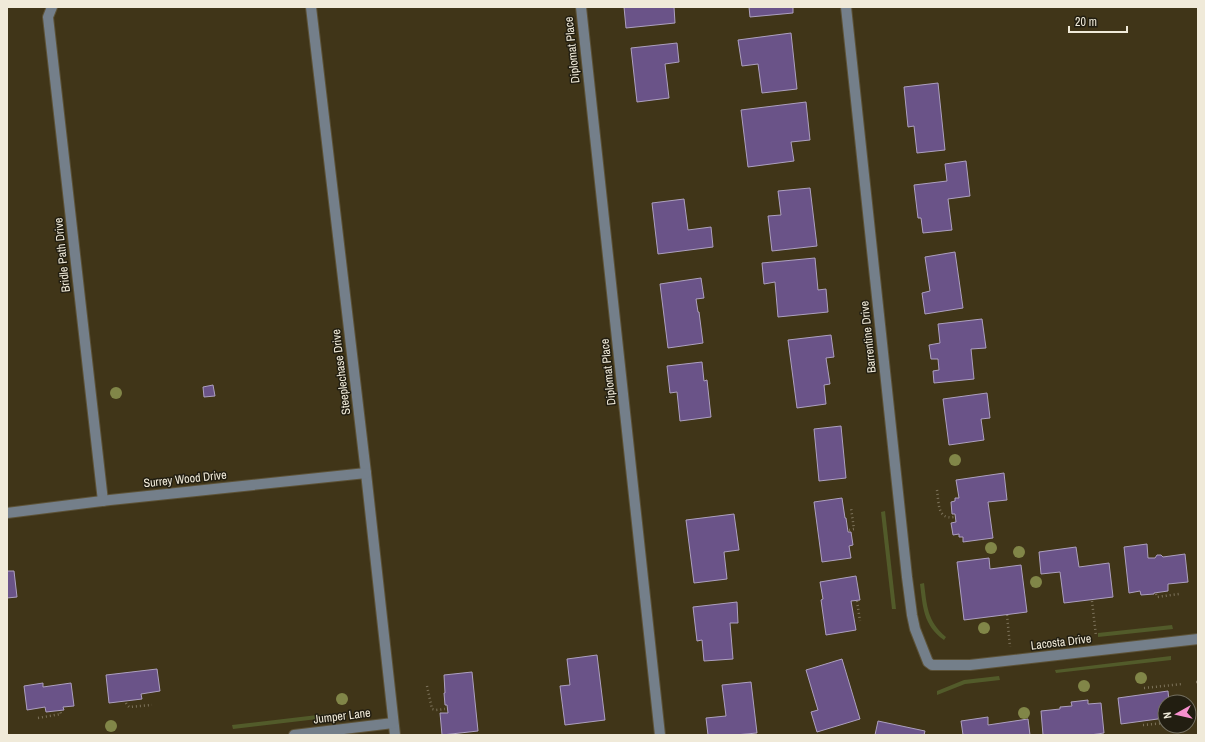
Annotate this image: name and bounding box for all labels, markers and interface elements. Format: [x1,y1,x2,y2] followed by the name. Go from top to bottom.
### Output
[1069,8,1127,34] scale bar
[1075,14,1097,30] text: 20 m
[561,16,583,84] street label: Diplomat Place
[50,217,74,293] street label: Bridle Path Drive
[856,300,880,374] street label: Barrentine Drive
[328,328,354,416] street label: Steeplechase Drive
[597,338,619,406] street label: Diplomat Place
[143,467,227,491] street label: Surrey Wood Drive
[1030,630,1092,654] street label: Lacosta Drive
[1157,694,1197,734] north arrow
[313,705,371,727] street label: Jumper Lane
[1160,711,1174,720] text: N

